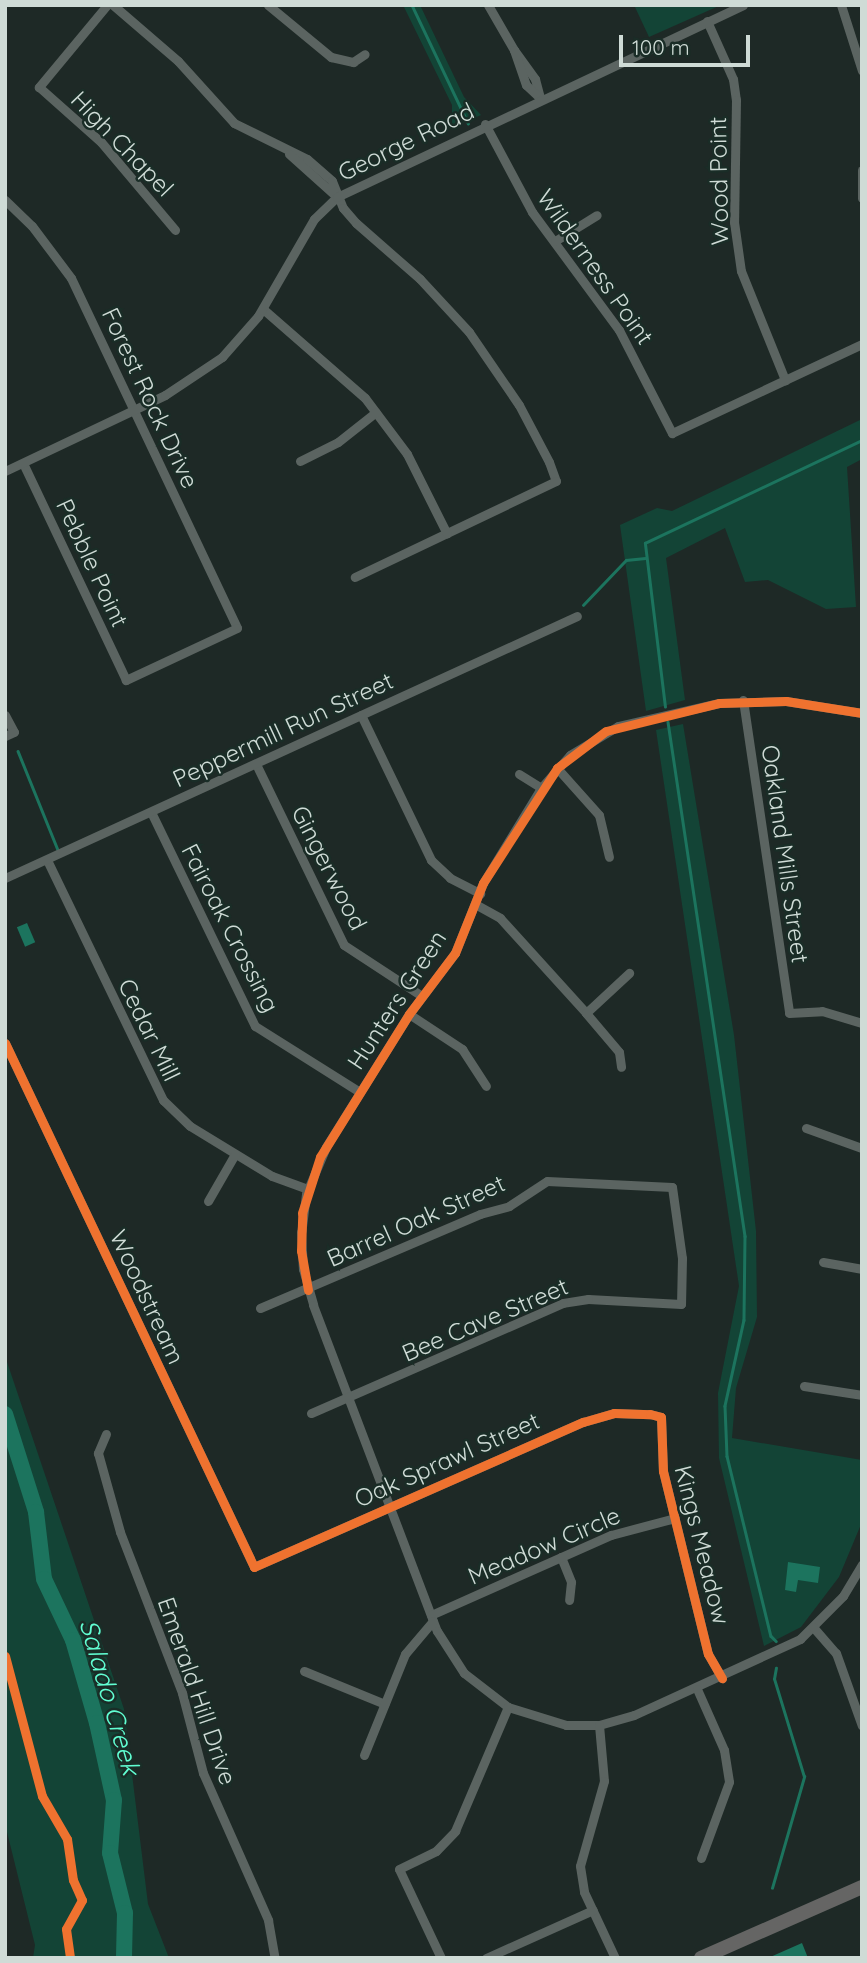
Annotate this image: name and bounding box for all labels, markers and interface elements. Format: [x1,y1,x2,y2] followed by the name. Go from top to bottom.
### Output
[622,21,753,65] scale bar
[632,34,690,60] text: 100 m
[65,85,179,203] street label: High Chapel
[333,97,479,187] street label: George Road
[703,116,735,246] street label: Wood Point
[531,184,659,350] street label: Wilderness Point
[96,303,204,493] street label: Forest Rock Drive
[50,494,134,632] street label: Pebble Point
[168,666,398,794] street label: Peppermill Run Street
[755,743,815,965] street label: Oakland Mills Street
[285,801,373,935] street label: Gingerwood
[175,839,285,1017] street label: Fairoak Crossing
[341,925,453,1075] street label: Hunters Green
[112,974,186,1086] street label: Cedar Mill
[323,1169,509,1273] street label: Barrel Oak Street
[103,1225,191,1369] street label: Woodstream
[398,1272,572,1368] street label: Bee Cave Street
[350,1406,544,1514] street label: Oak Sprawl Street
[668,1462,736,1628] street label: Kings Meadow
[464,1501,624,1591] street label: Meadow Circle
[151,1593,243,1789] street label: Emerald Hill Drive
[73,1616,147,1778] water label: Salado Creek

